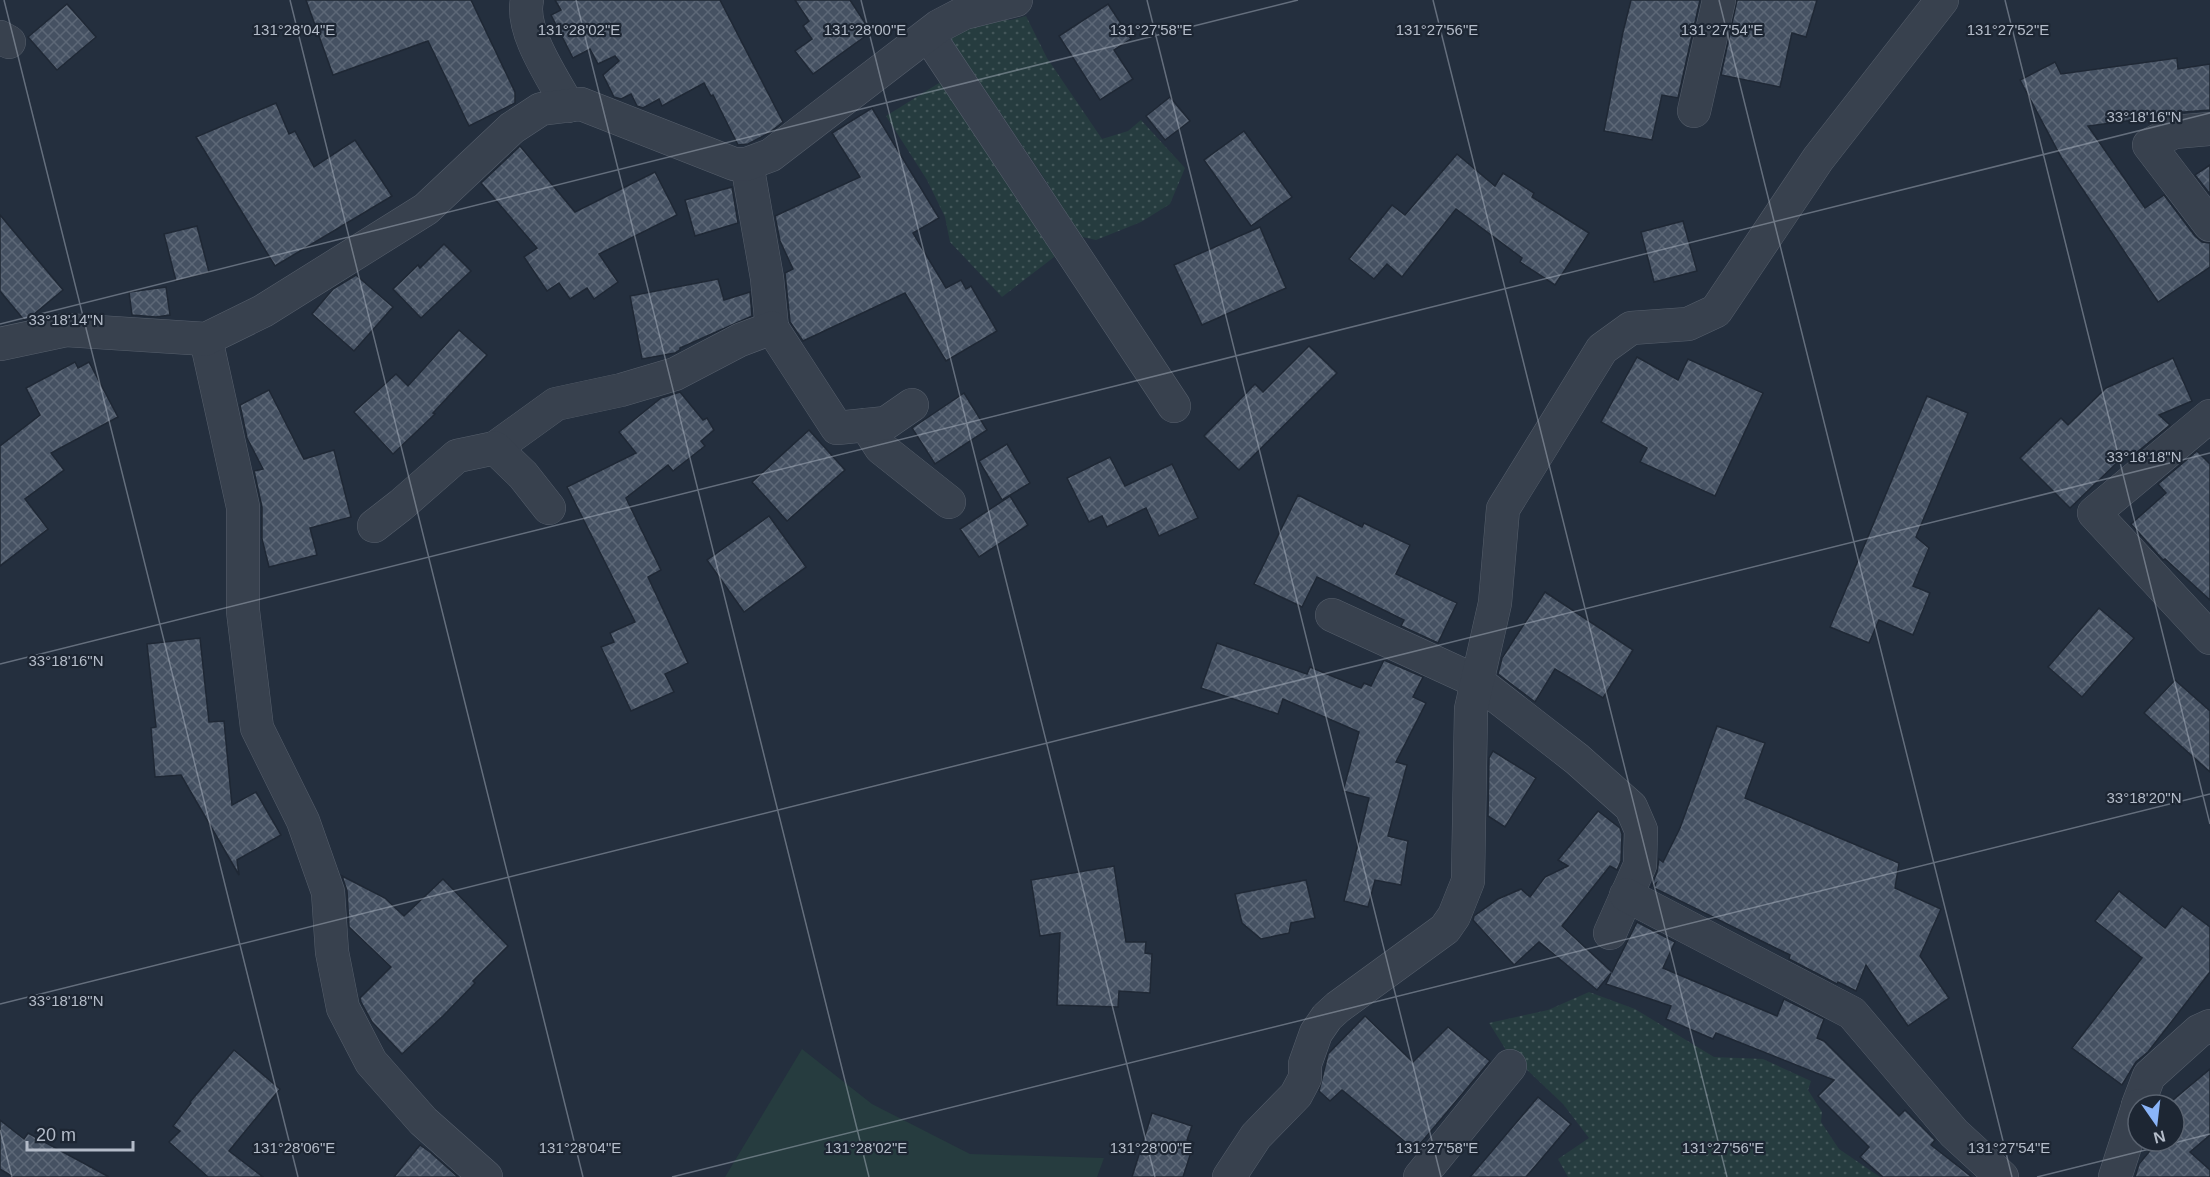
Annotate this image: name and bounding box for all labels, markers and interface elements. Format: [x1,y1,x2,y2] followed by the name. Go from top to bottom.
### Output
[253,21,335,38] text: 131°28'04"E
[538,21,620,38] text: 131°28'02"E
[824,21,906,38] text: 131°28'00"E
[1110,21,1192,38] text: 131°27'58"E
[1396,21,1478,38] text: 131°27'56"E
[1681,21,1763,38] text: 131°27'54"E
[1967,21,2049,38] text: 131°27'52"E
[2106,108,2182,125] text: 33°18'16"N
[28,311,104,328] text: 33°18'14"N
[2106,448,2182,465] text: 33°18'18"N
[28,652,104,669] text: 33°18'16"N
[2106,789,2182,806] text: 33°18'20"N
[28,992,104,1009] text: 33°18'18"N
[2126,1093,2186,1153] north arrow
[27,1114,134,1152] scale bar
[36,1125,76,1145] text: 20 m
[2152,1127,2167,1147] text: N
[253,1139,335,1156] text: 131°28'06"E
[539,1139,621,1156] text: 131°28'04"E
[825,1139,907,1156] text: 131°28'02"E
[1110,1139,1192,1156] text: 131°28'00"E
[1396,1139,1478,1156] text: 131°27'58"E
[1682,1139,1764,1156] text: 131°27'56"E
[1968,1139,2050,1156] text: 131°27'54"E

